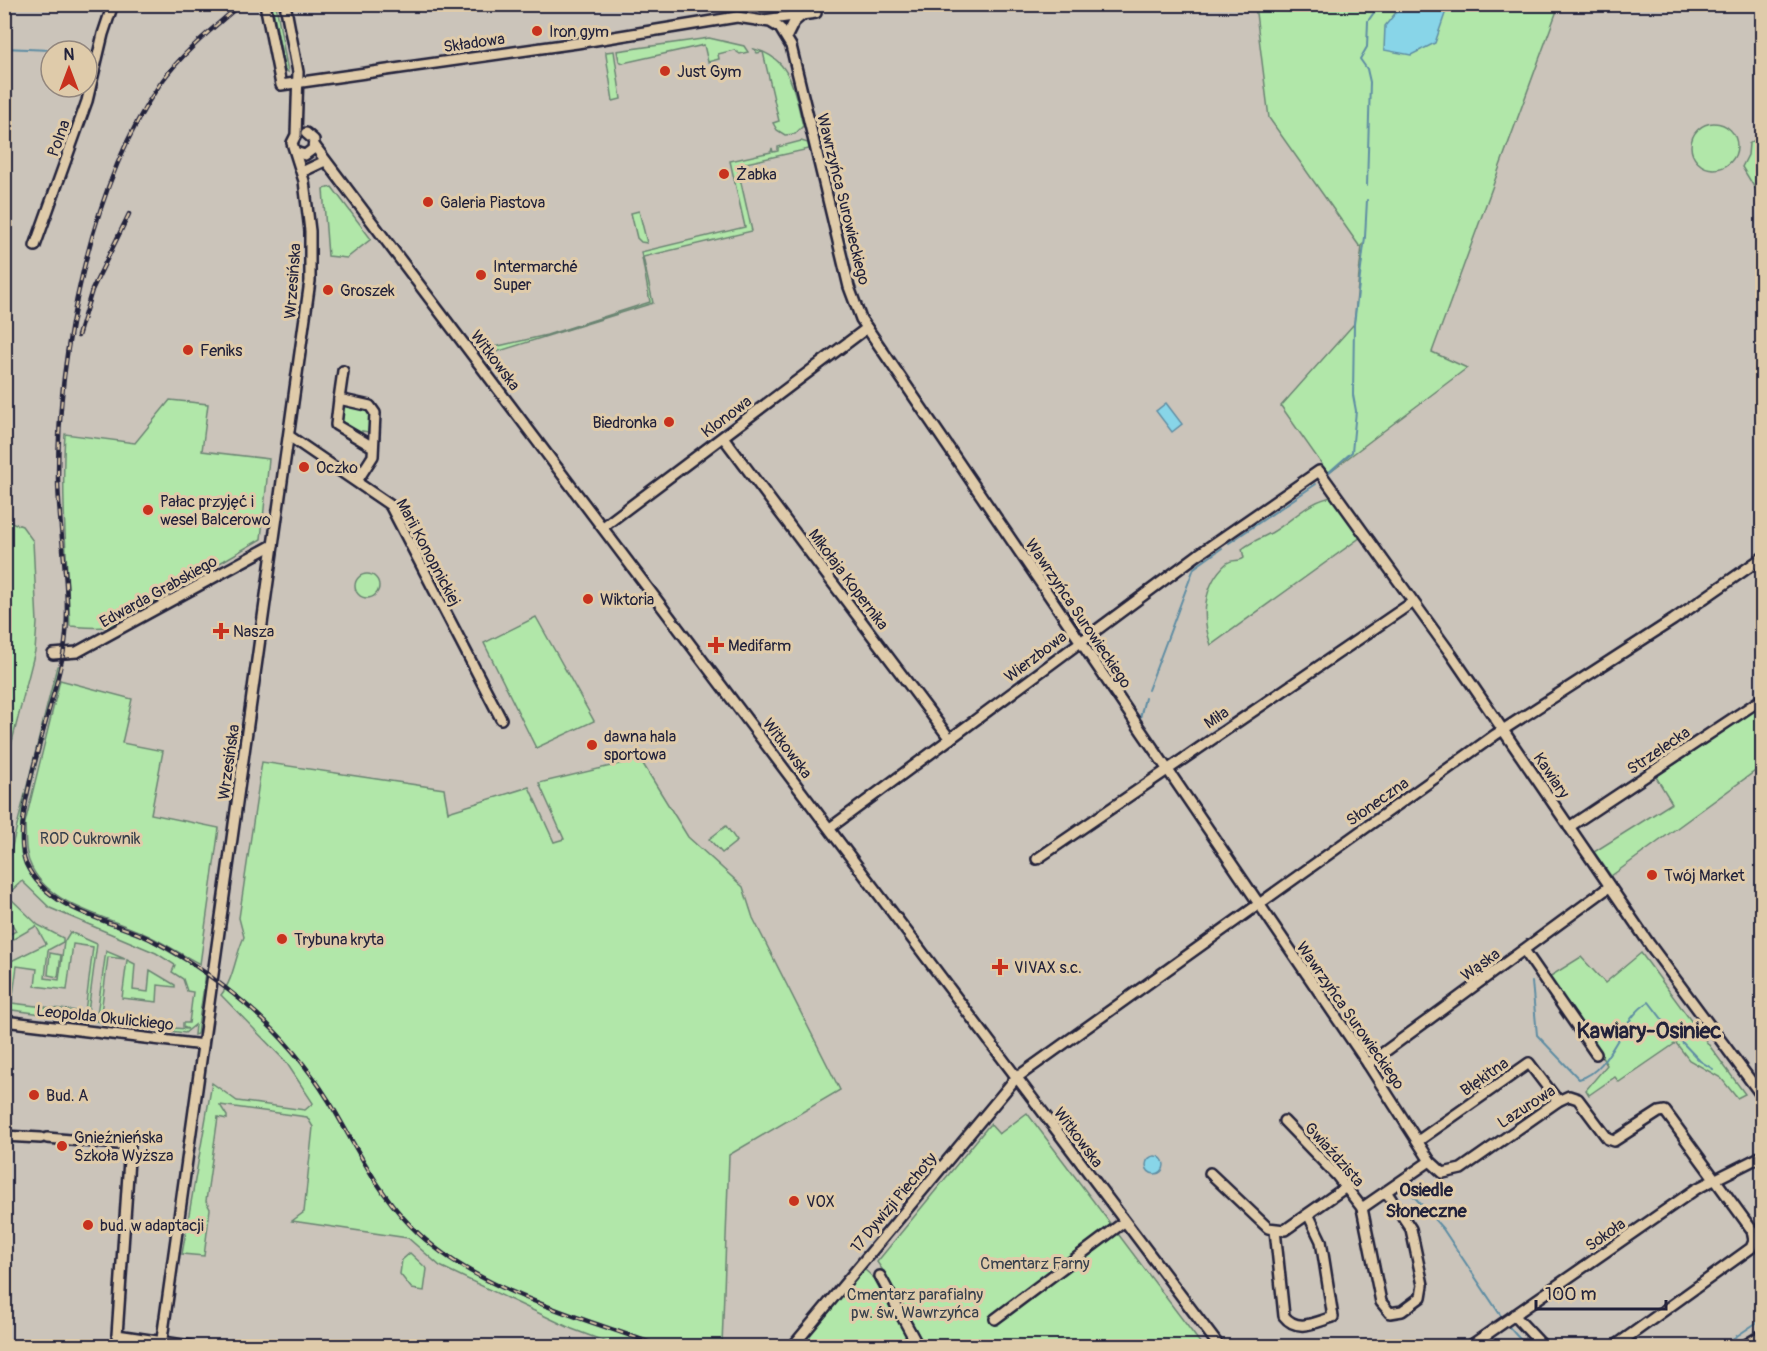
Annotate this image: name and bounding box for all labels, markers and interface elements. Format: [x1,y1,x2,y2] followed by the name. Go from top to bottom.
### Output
[549,22,609,42] place label: Iron gym
[530,24,544,38] marker: Iron gym
[442,29,506,57] street label: Składowa
[39,39,99,99] north arrow
[64,45,75,65] text: N
[677,62,741,82] place label: Just Gym
[658,64,672,78] marker: Just Gym
[812,111,874,287] street label: Wawrzyńca Surowieckiego
[43,117,75,159] street label: Polna
[736,165,777,185] place label: Żabka
[717,167,731,181] marker: Żabka
[440,193,545,213] place label: Galeria Piastova
[421,195,435,209] marker: Galeria Piastova
[280,242,306,320] street label: Wrzesińska
[493,257,578,295] place label: Intermarché Super
[474,268,488,282] marker: Intermarché Super
[340,281,395,301] place label: Groszek
[321,283,335,297] marker: Groszek
[466,327,524,395] street label: Witkowska
[200,341,242,361] place label: Feniks
[181,343,195,357] marker: Feniks
[697,391,756,442] street label: Klonowa
[592,413,657,433] place label: Biedronka
[662,415,676,429] marker: Biedronka
[316,458,358,478] place label: Oczko
[297,460,311,474] marker: Oczko
[160,492,271,530] place label: Pałac przyjęć i wesel Balcerowo
[391,495,465,610] street label: Marii Konopnickiej
[141,503,155,517] marker: Pałac przyjęć i wesel Balcerowo
[804,525,893,634] street label: Mikołaja Kopernika
[1021,535,1136,692] street label: Wawrzyńca Surowieckiego
[96,551,221,632] street label: Edwarda Grabskiego
[600,590,654,610] place label: Wiktoria
[581,592,595,606] marker: Wiktoria
[233,622,274,642] place label: Nasza
[214,624,228,638] marker: Nasza
[1000,627,1071,687] street label: Wierzbowa
[728,636,791,656] place label: Medifarm
[709,638,723,652] marker: Medifarm
[1200,702,1233,733] street label: Miła
[758,715,816,783] street label: Witkowska
[214,723,244,801] street label: Wrzesińska
[1623,723,1694,779] street label: Strzelecka
[604,727,676,765] place label: dawna hala sportowa
[585,738,599,752] marker: dawna hala sportowa
[1529,749,1574,802] street label: Kawiary
[1343,773,1413,831] street label: Słoneczna
[40,829,141,849] park label: ROD Cukrownik
[1664,866,1745,886] place label: Twój Market
[1645,868,1659,882] marker: Twój Market
[294,930,384,950] place label: Trybuna kryta
[275,932,289,946] marker: Trybuna kryta
[1292,938,1409,1094] street label: Wawrzyńca Surowieckiego
[1457,944,1504,986] street label: Wąska
[991,958,1009,976] marker: VIVAX s.c.
[1014,958,1082,978] place label: VIVAX s.c.
[35,1001,175,1035] street label: Leopolda Okulickiego
[1576,1017,1722,1045] district label: Kawiary-Osiniec
[1457,1053,1512,1101] street label: Błękitna
[1494,1081,1559,1133] street label: Lazurowa
[46,1086,88,1106] place label: Bud. A
[27,1088,41,1102] marker: Bud. A
[1049,1104,1107,1172] street label: Witkowska
[1300,1118,1368,1191] street label: Gwiaździsta
[74,1128,174,1166] place label: Gnieźnieńska Szkoła Wyższa
[55,1139,69,1153] marker: Gnieźnieńska Szkoła Wyższa
[846,1149,941,1257] street label: 17 Dywizji Piechoty
[1385,1179,1468,1223] district label: Osiedle Słoneczne
[806,1192,835,1212] place label: VOX
[787,1194,801,1208] marker: VOX
[1582,1214,1630,1256] street label: Sokoła
[100,1216,204,1236] place label: bud. w adaptacji
[81,1218,95,1232] marker: bud. w adaptacji
[980,1254,1090,1274] park label: Cmentarz Farny
[1536,1273,1666,1311] scale bar
[1545,1283,1597,1306] text: 100 m
[847,1285,983,1323] park label: Cmentarz parafialny pw. św. Wawrzyńca

